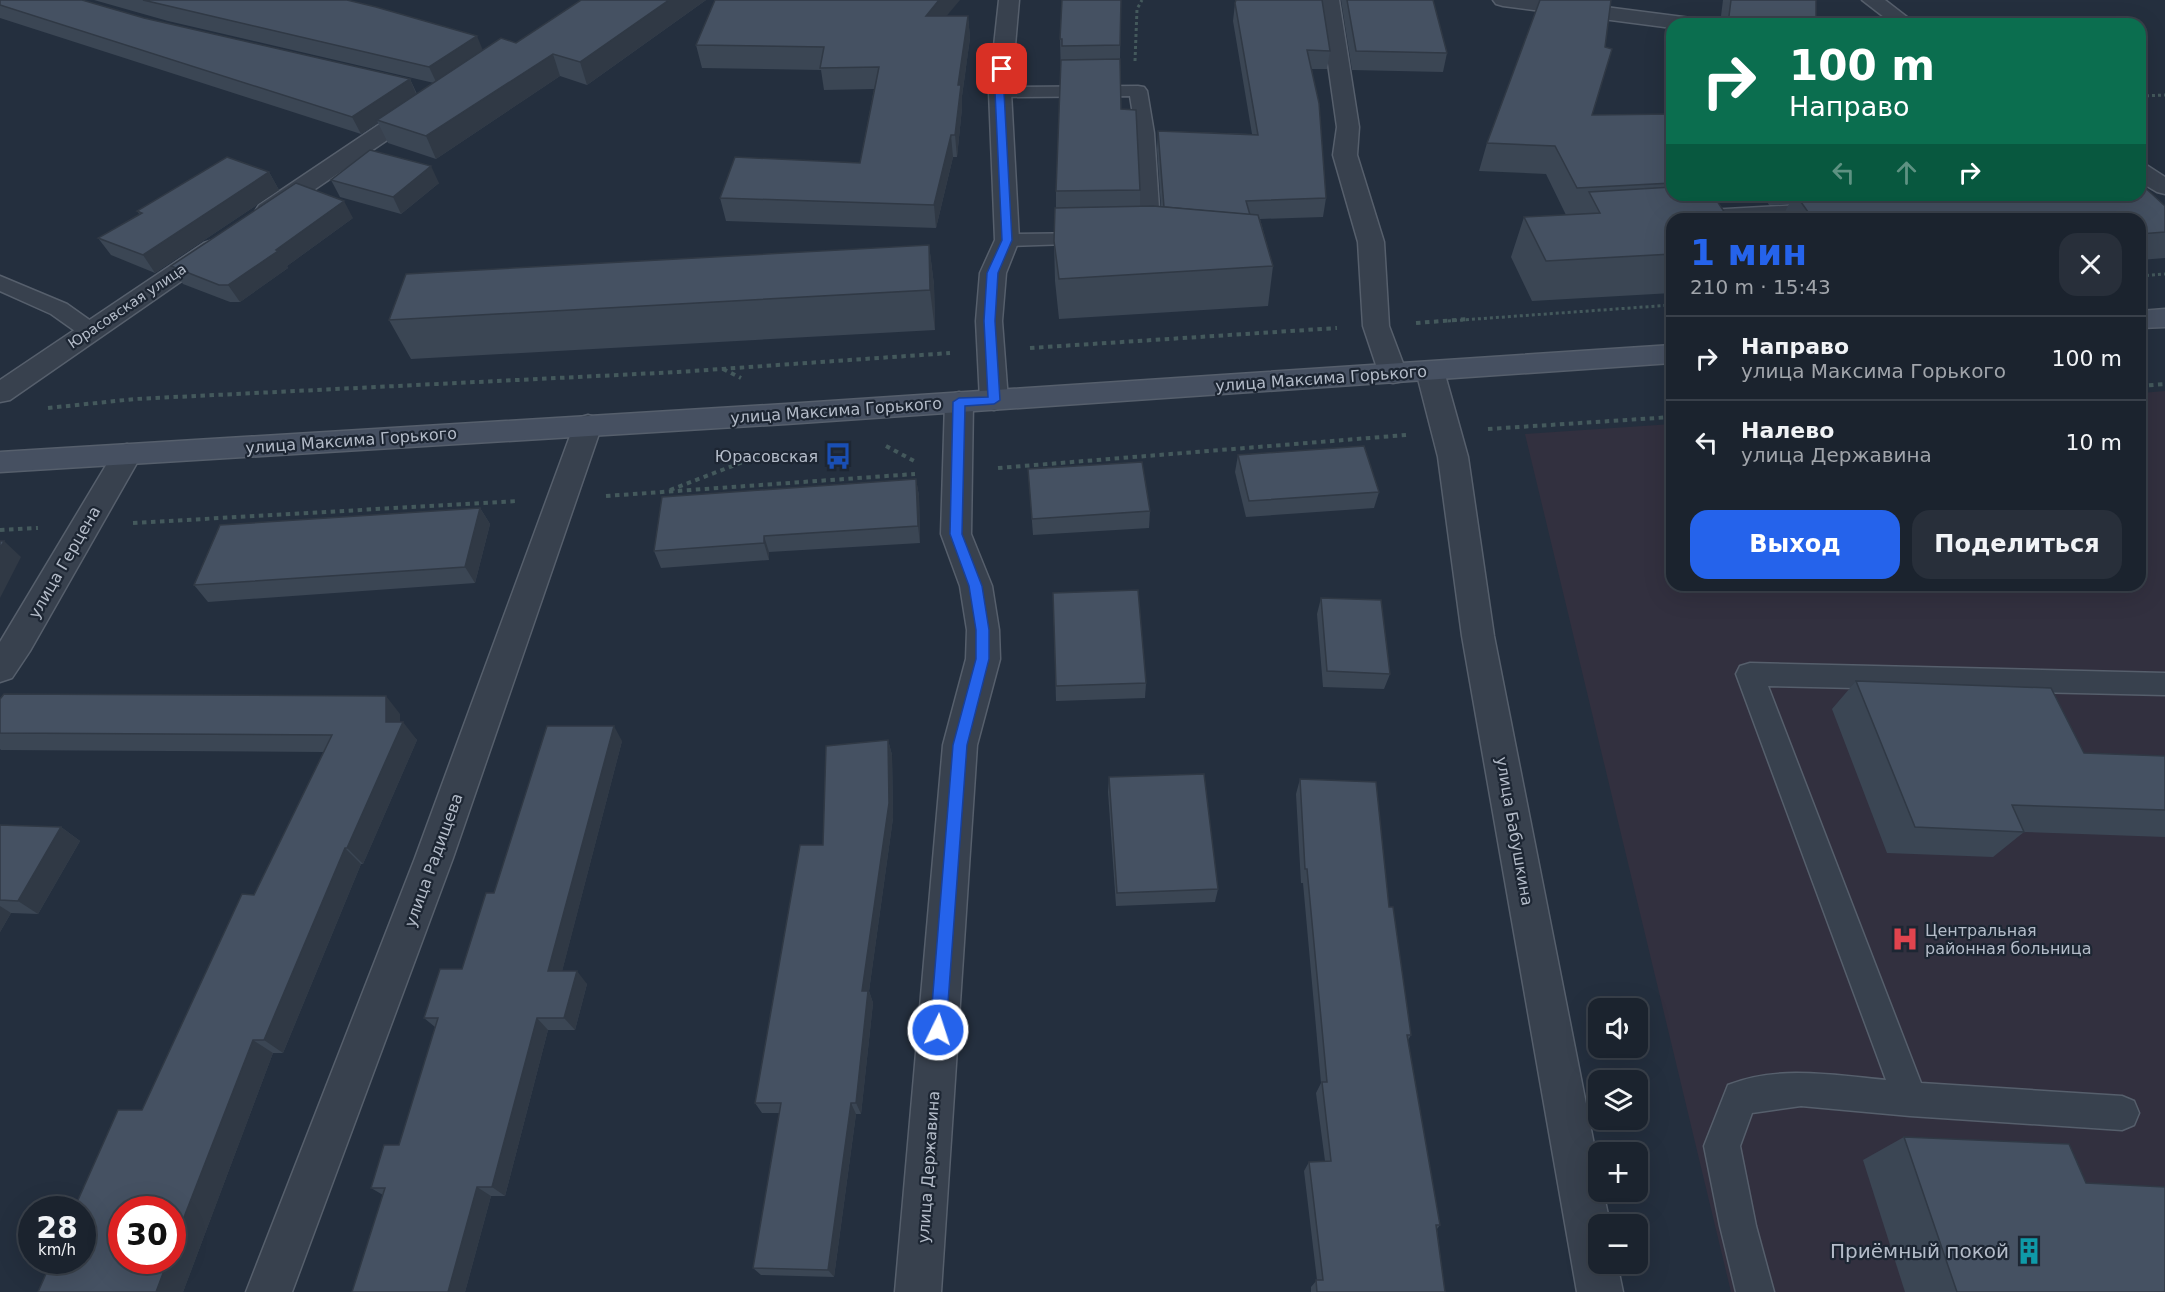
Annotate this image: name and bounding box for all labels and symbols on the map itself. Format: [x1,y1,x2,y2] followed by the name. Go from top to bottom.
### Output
[976,43,1027,94] pin
[65,260,189,352] street label: Юрасовская улица
[1215,362,1427,395] street label: улица Максима Горького
[730,394,942,427] street label: улица Максима Горького
[245,424,457,457] street label: улица Максима Горького
[823,441,853,471] bus stop icon: Юрасовская
[715,447,818,466] place label: Юрасовская
[25,503,104,622] street label: улица Герцена
[1492,755,1537,907] street label: улица Бабушкина
[400,791,466,930] street label: улица Радищева
[1925,921,2091,958] place label: Центральная районная больница
[1890,924,1920,954] hospital icon: Центральная районная больница
[906,998,970,1062] position arrow
[914,1090,943,1244] street label: улица Державина
[108,1196,186,1274] speed limit sign: 30
[2014,1236,2044,1266] building icon: Приёмный покой
[1830,1239,2009,1263] place label: Приёмный покой

